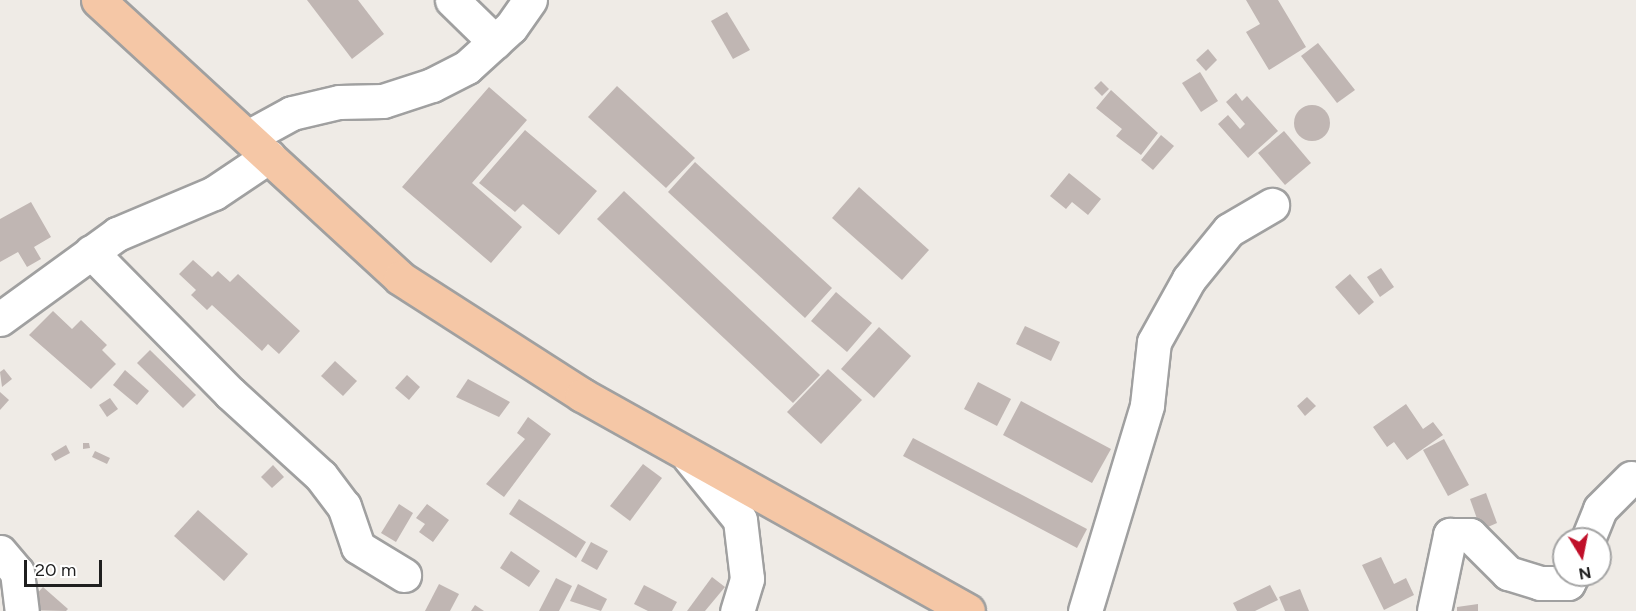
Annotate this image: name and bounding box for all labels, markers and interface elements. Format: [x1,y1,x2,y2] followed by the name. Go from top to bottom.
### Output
[1552,527,1612,587] north arrow
[27,548,105,586] scale bar
[35,559,76,581] text: 20 m
[1577,563,1593,584] text: N

